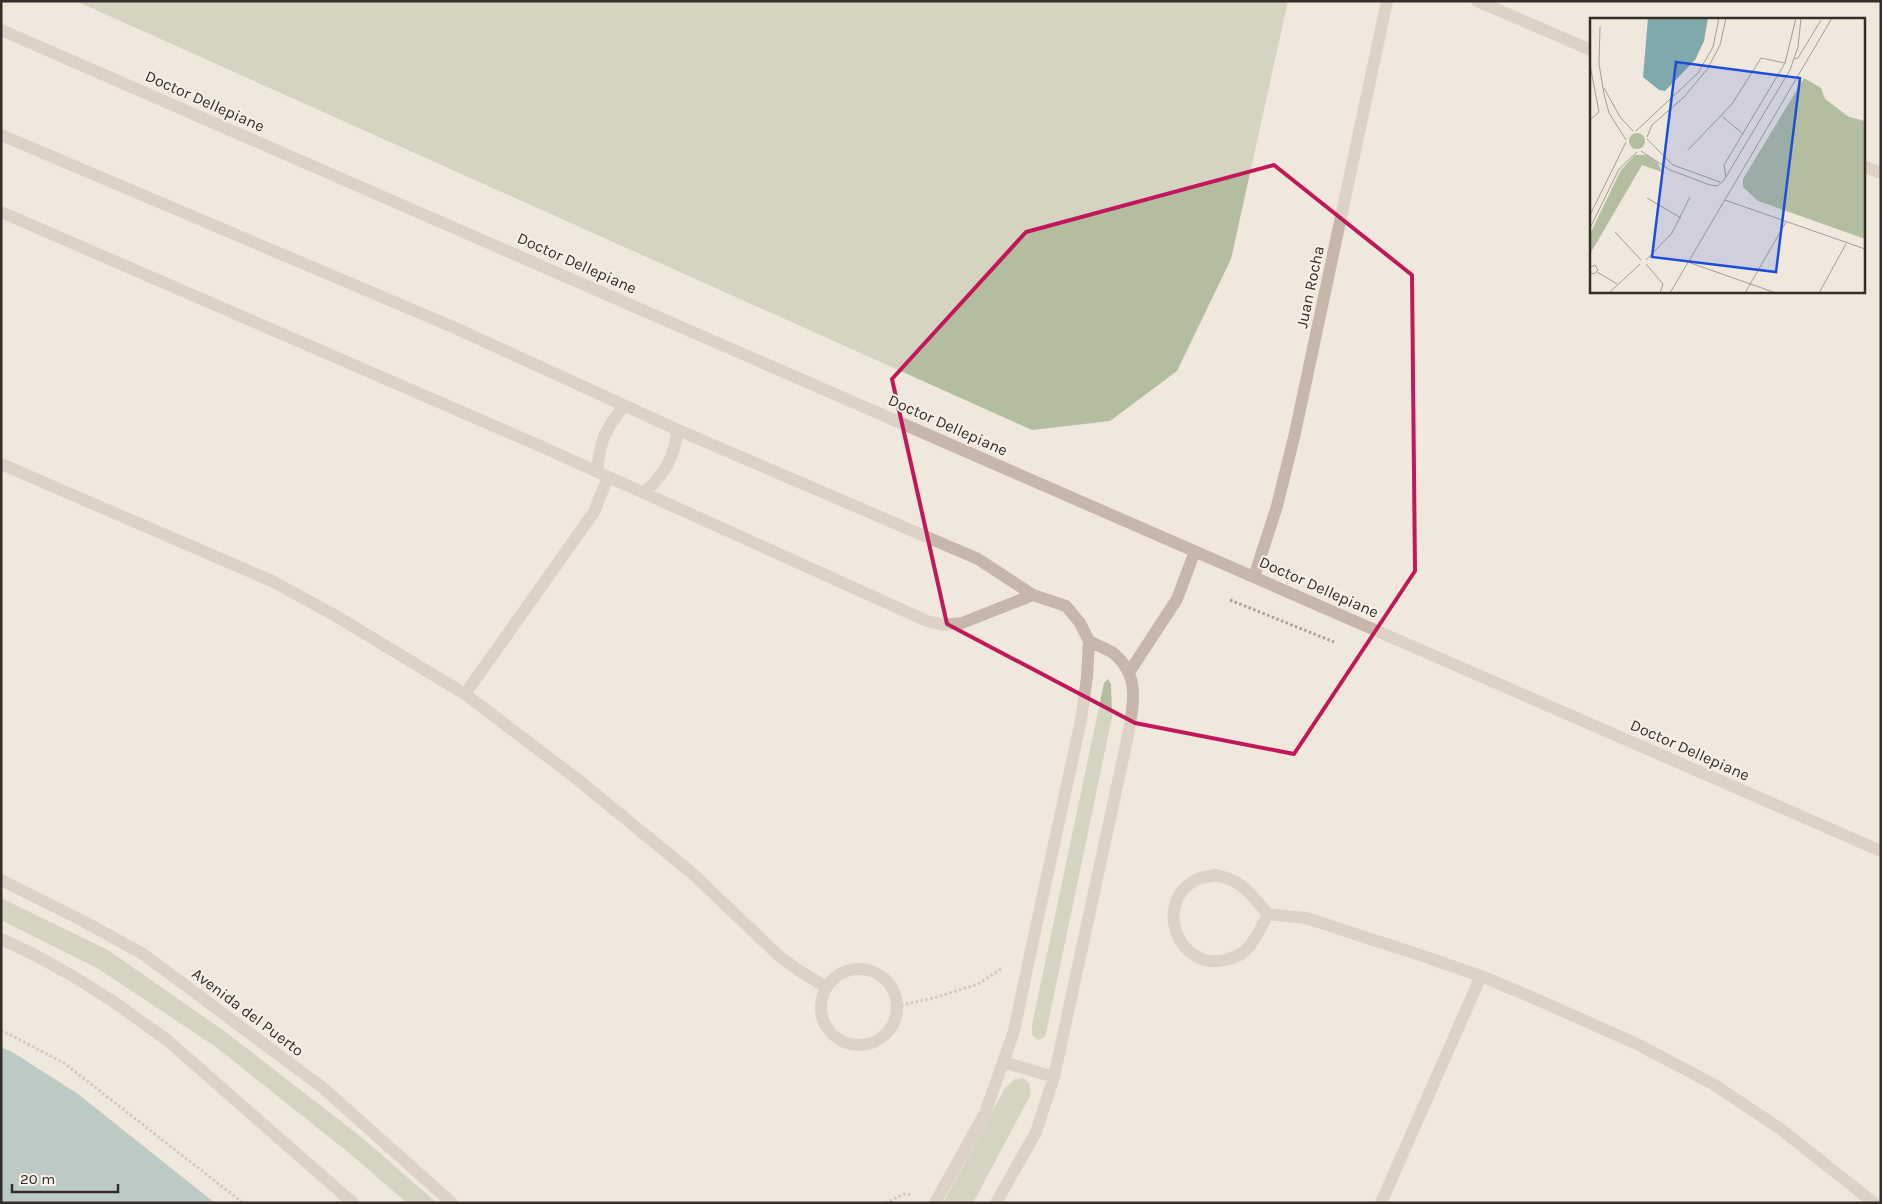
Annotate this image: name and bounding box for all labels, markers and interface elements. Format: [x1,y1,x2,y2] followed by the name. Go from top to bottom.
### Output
[1590,18,1864,292] inset map
[142,66,268,136] street label: Doctor Dellepiane
[514,228,640,298] street label: Doctor Dellepiane
[1292,244,1328,330] street label: Juan Rocha
[885,390,1011,460] street label: Doctor Dellepiane
[1256,552,1382,622] street label: Doctor Dellepiane
[1627,715,1753,785] street label: Doctor Dellepiane
[188,964,308,1060] street label: Avenida del Puerto
[12,1162,119,1194] scale bar
[20,1170,55,1188] text: 20 m

